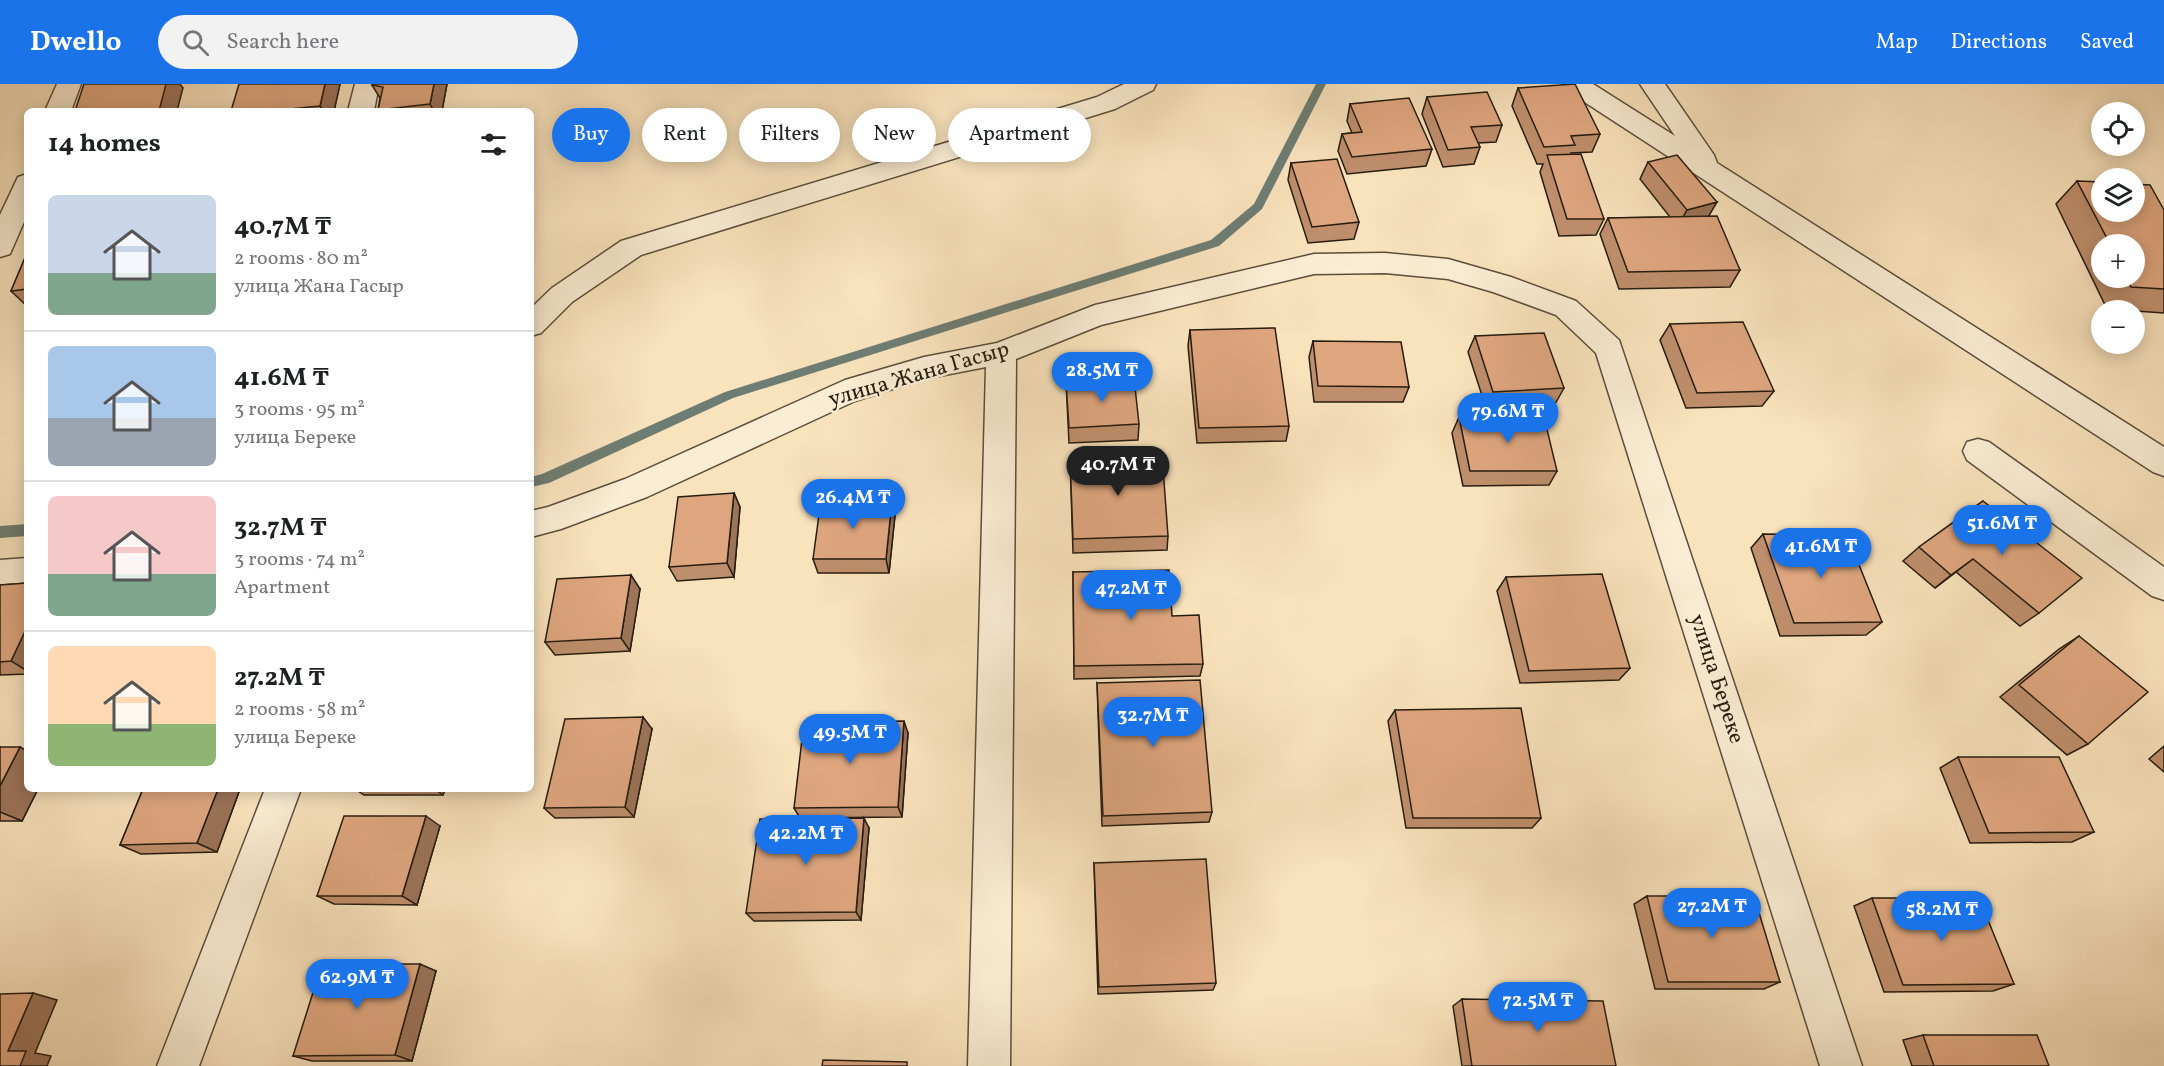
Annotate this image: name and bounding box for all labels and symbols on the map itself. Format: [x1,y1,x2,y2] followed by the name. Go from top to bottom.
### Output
[825,334,1013,416] street label: улица Жана Гасыр
[1047,352,1157,403] pin: 28.5M ₸
[1453,393,1563,444] pin: 79.6M ₸
[1063,446,1173,497] pin: 40.7M ₸
[798,479,908,530] pin: 26.4M ₸
[1947,505,2057,556] pin: 51.6M ₸
[1766,528,1876,579] pin: 41.6M ₸
[1076,570,1186,621] pin: 47.2M ₸
[1680,610,1752,748] street label: улица Береке
[1098,697,1208,748] pin: 32.7M ₸
[795,714,905,765] pin: 49.5M ₸
[751,815,861,866] pin: 42.2M ₸
[1657,888,1767,939] pin: 27.2M ₸
[1887,891,1997,942] pin: 58.2M ₸
[302,959,412,1010] pin: 62.9M ₸
[1483,982,1593,1033] pin: 72.5M ₸

